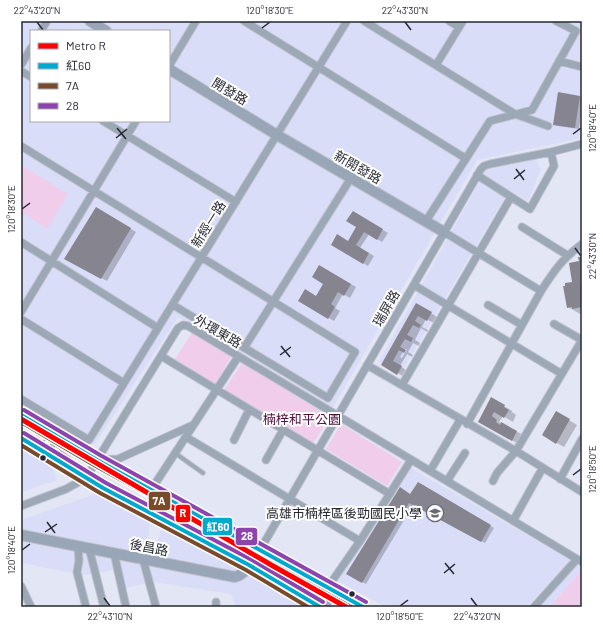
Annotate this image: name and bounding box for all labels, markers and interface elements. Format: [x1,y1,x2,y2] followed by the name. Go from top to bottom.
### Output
[14,4,60,16] text: 22°43'20"N
[246,4,294,16] text: 120°18'30"E
[382,4,428,16] text: 22°43'30"N
[30,30,170,122] legend
[66,38,106,52] text: Metro R
[66,58,91,72] text: 紅60
[209,74,251,108] street label: 開發路
[66,78,79,92] text: 7A
[66,98,79,112] text: 28
[586,104,598,152] text: 120°18'40"E
[331,147,385,187] street label: 新開發路
[5,185,17,233] text: 120°18'30"E
[187,198,229,250] street label: 新經一路
[586,233,598,279] text: 22°43'30"N
[369,287,403,329] street label: 瑞屏路
[191,311,245,351] street label: 外環東路
[263,411,341,427] park label: 楠梓和平公園
[586,445,598,493] text: 120°18'50"E
[38,453,48,463] unlabelled marker
[148,491,171,511] line badge: 7A
[153,494,166,507] text: 7A
[425,503,445,523] school or university icon: 高雄市楠梓區後勁國民小學
[175,504,191,523] line badge: R
[266,505,422,521] place label: 高雄市楠梓區後勁國民小學
[180,506,187,519] text: R
[202,517,233,536] line badge: 紅60
[206,520,230,533] text: 紅60
[5,526,17,574] text: 120°18'40"E
[235,527,258,546] line badge: 28
[241,529,253,542] text: 28
[128,535,170,559] street label: 後昌路
[347,589,357,599] unlabelled marker
[87,610,133,622] text: 22°43'10"N
[376,610,424,622] text: 120°18'50"E
[454,610,500,622] text: 22°43'20"N

